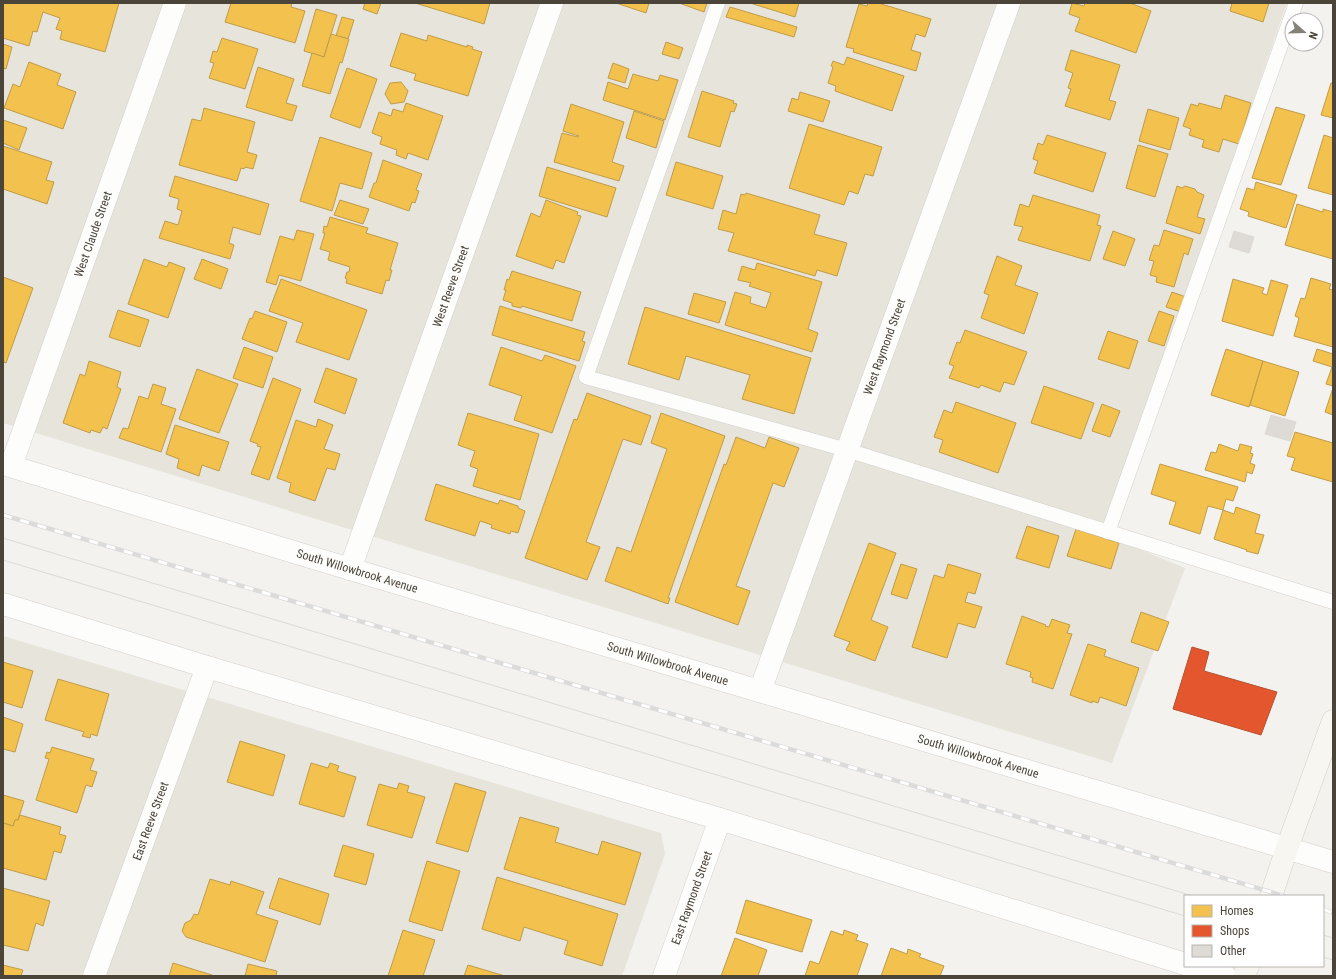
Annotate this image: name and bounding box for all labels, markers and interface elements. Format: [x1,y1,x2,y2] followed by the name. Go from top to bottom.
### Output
[1284,12,1324,52] north arrow
[1306,30,1320,41] text: N
[72,189,115,279] street label: West Claude Street
[430,243,472,329] street label: West Reeve Street
[861,296,909,397] street label: West Raymond Street
[295,546,420,596] street label: South Willowbrook Avenue
[605,639,730,688] street label: South Willowbrook Avenue
[916,732,1041,781] street label: South Willowbrook Avenue
[130,779,172,862] street label: East Reeve Street
[669,849,715,946] street label: East Raymond Street
[1184,895,1324,967] legend
[1220,904,1254,918] text: Homes
[1220,924,1249,938] text: Shops
[1220,944,1246,958] text: Other

